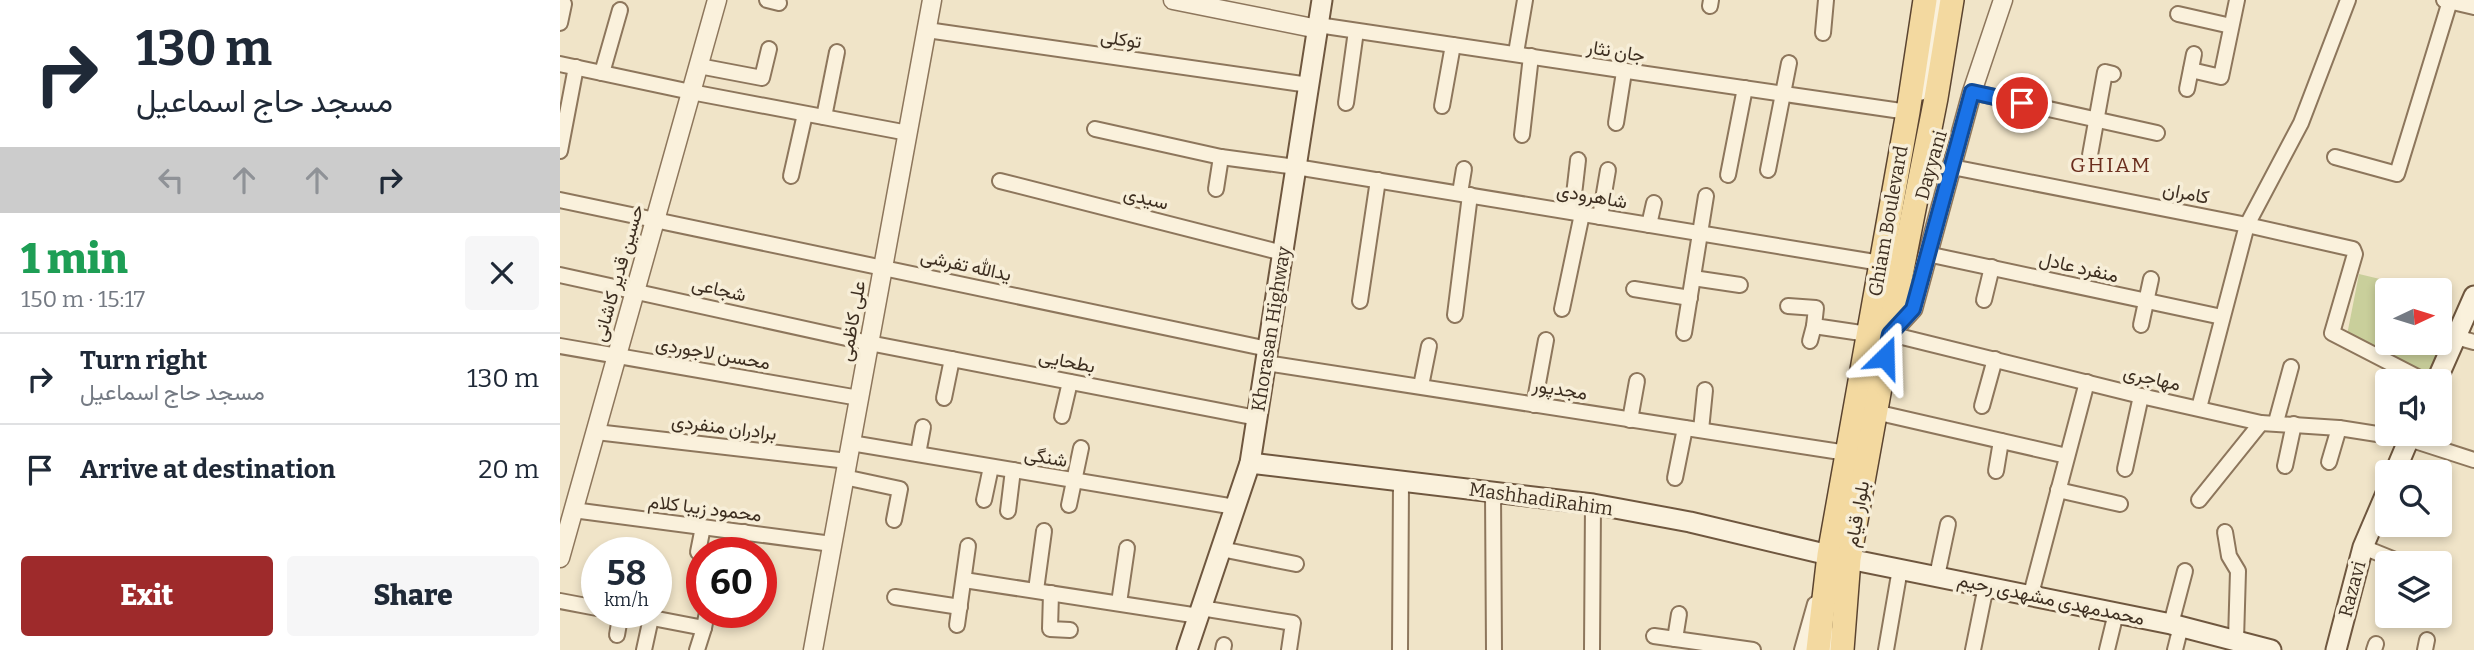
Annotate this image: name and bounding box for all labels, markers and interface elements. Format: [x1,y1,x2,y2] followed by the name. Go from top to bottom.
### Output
[136,19,272,78] text: 130 m
[1099,25,1143,53] street label: توکلی
[21,28,112,119] icon: right
[1584,35,1647,67] street label: جان نثار
[1992,73,2052,133] pin
[136,82,393,120] text: مسجد حاج اسماعیل
[2003,84,2041,122] icon: arrive
[1910,127,1952,202] street label: Dayyani
[1863,144,1913,298] street label: Ghiam Boulevard
[2070,152,2152,178] district label: GHIAM
[152,161,190,199] icon: left
[225,161,263,199] icon: ahead
[298,161,336,199] icon: ahead
[371,161,409,199] icon: right
[2161,177,2211,209] street label: کامران
[1555,178,1629,214] street label: شاهرودی
[1121,181,1171,215] street label: سیدی
[587,202,649,344] street label: حسین قدیر کاشانی
[21,234,128,284] text: 1 min
[465,236,539,310] button: close
[919,244,1013,286] street label: یدالله تفرشی
[1247,244,1296,413] street label: Khorasan Highway
[2037,247,2121,287] street label: منفرد عادل
[690,272,748,306] street label: شجاعی
[2375,278,2452,355] north arrow
[2375,278,2452,628] map controls
[834,279,870,363] street label: علی کاظمی
[21,285,145,313] text: 150 m · 15:17
[1848,320,1922,394] position arrow
[654,332,772,374] street label: محسن لاجوردی
[1037,344,1097,378] street label: بطحایی
[80,345,207,376] text: Turn right
[21,360,59,398] icon: right
[2121,360,2183,396] street label: مهاجری
[467,363,539,394] text: 130 m
[2375,369,2452,446] button: sound
[1530,373,1589,407] street label: مجدپور
[80,378,265,406] text: مسجد حاج اسماعیل
[670,409,778,445] street label: برادران منفردی
[1023,442,1069,472] street label: شنگی
[21,451,59,489] icon: arrive
[80,454,335,485] text: Arrive at destination
[478,454,539,485] text: 20 m
[2375,460,2452,537] button: search
[1467,478,1615,520] street label: MashhadiRahim
[1840,479,1875,549] street label: بلوار قیام
[647,490,763,527] street label: محمود زیبا کلام
[686,537,777,628] speed limit sign: 60
[2375,551,2452,628] button: layers
[606,552,647,594] text: 58
[21,556,273,636] button: Exit
[287,556,539,636] button: Share
[2333,558,2371,620] street label: Razavi
[1955,568,2147,631] street label: محمدمهدی مشهدی رحیم
[604,589,649,611] text: km/h

